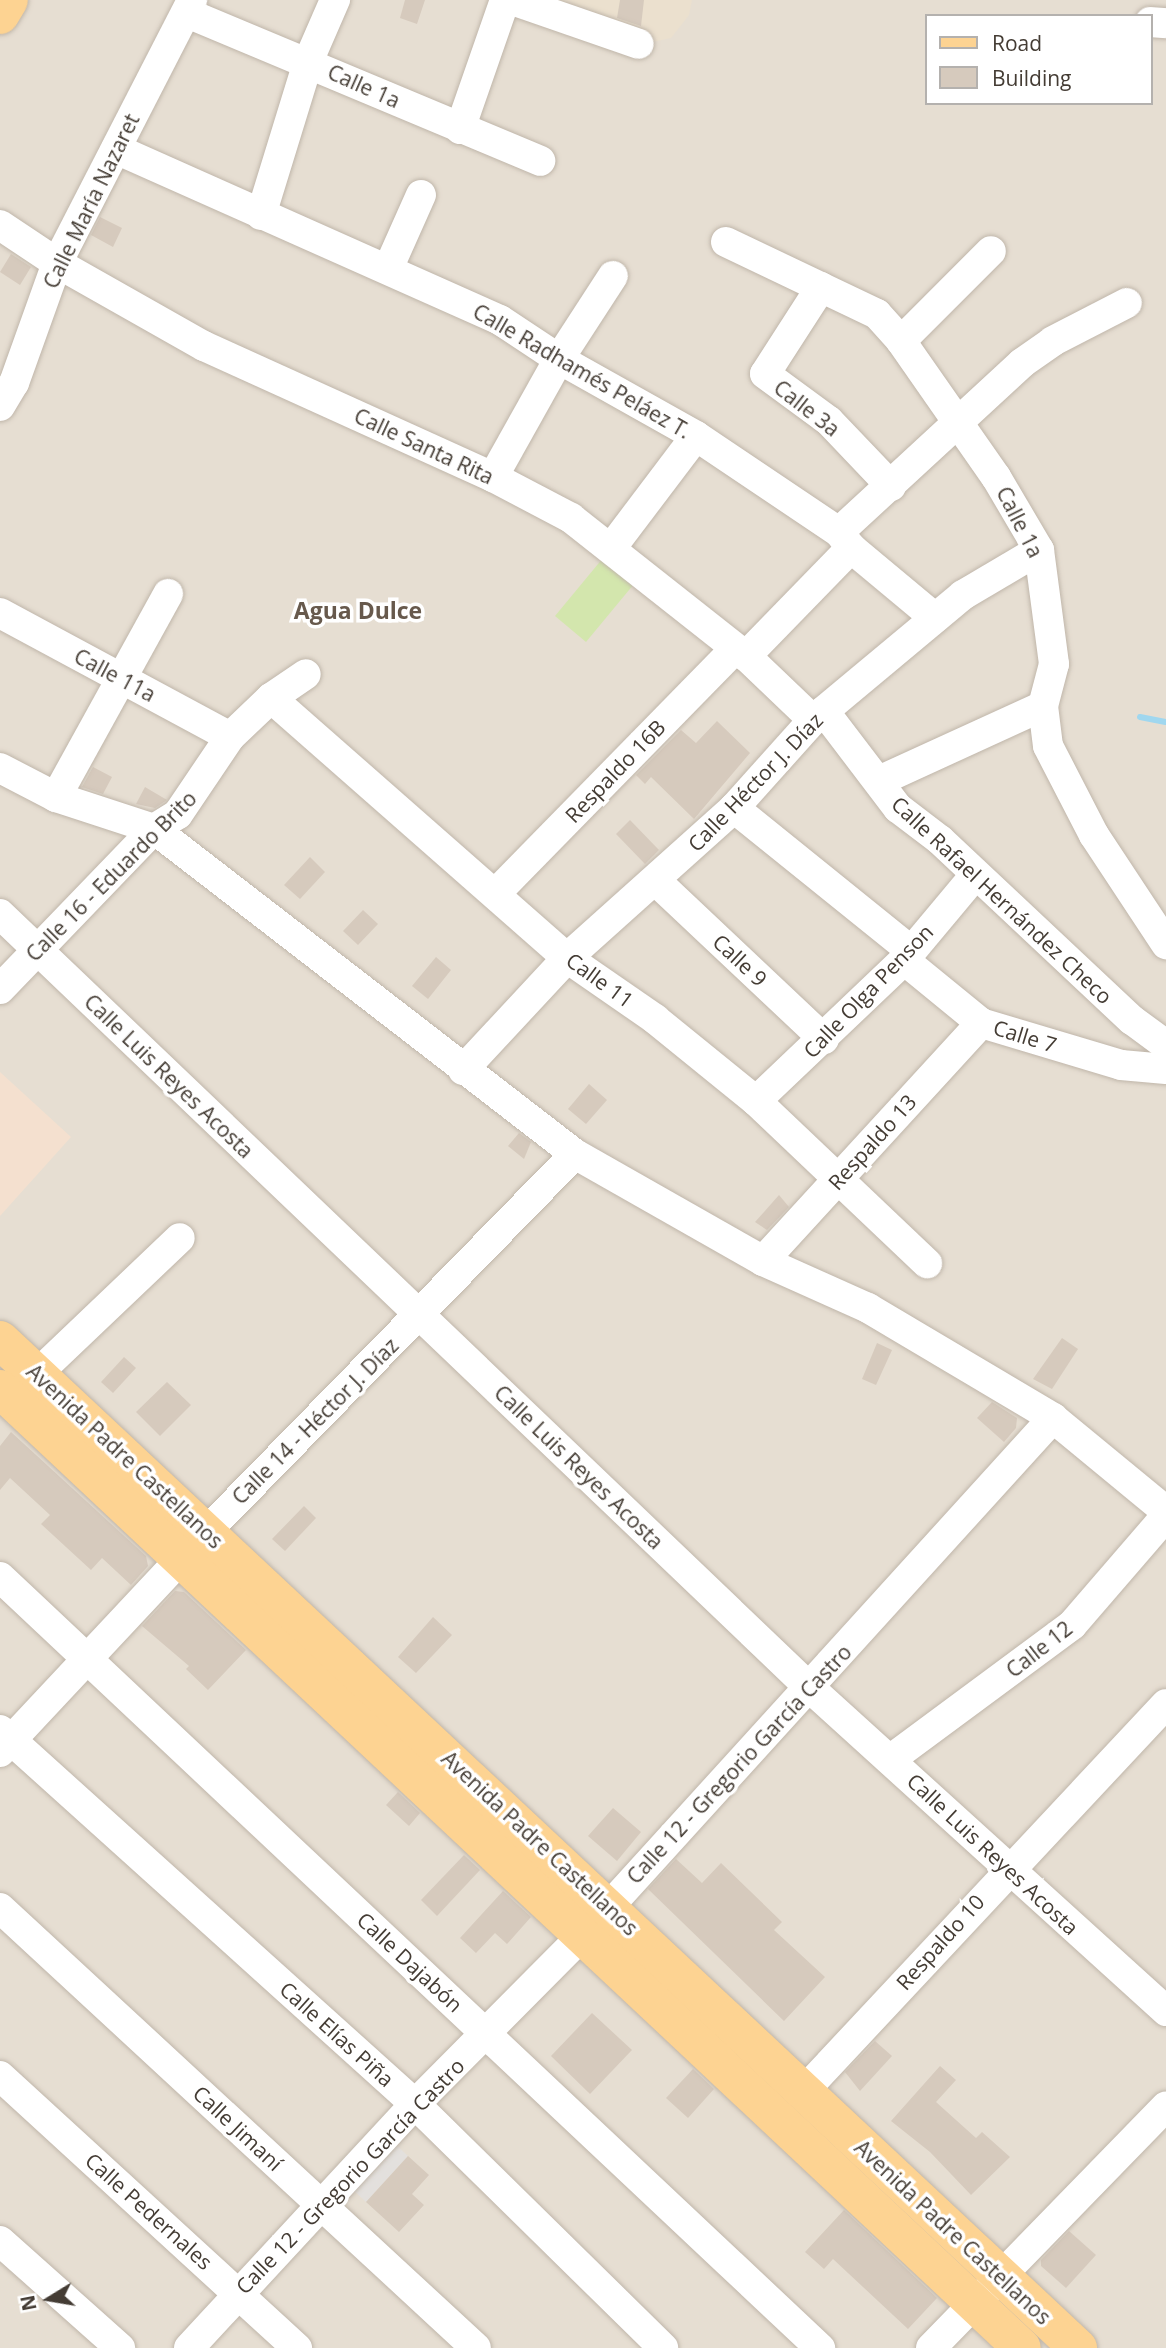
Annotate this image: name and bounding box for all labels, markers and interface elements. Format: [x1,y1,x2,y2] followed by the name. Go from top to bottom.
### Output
[925,14,1152,105] legend
[992,29,1042,57] text: Road
[324,59,404,113] street label: Calle 1a
[992,64,1071,92] text: Building
[38,110,144,292] street label: Calle María Nazaret
[469,298,695,444] street label: Calle Radhamés Peláez T.
[769,375,845,441] street label: Calle 3a
[350,403,498,489] street label: Calle Santa Rita
[991,482,1049,562] street label: Calle 1a
[294,596,422,624] district label: Agua Dulce
[70,643,160,707] street label: Calle 11a
[682,707,828,857] street label: Calle Héctor J. Díaz
[560,714,670,828] street label: Respaldo 16B
[21,786,201,966] street label: Calle 16 - Eduardo Brito
[886,791,1118,1009] street label: Calle Rafael Hernández Checo
[798,919,938,1063] street label: Calle Olga Penson
[708,929,772,991] street label: Calle 9
[562,947,638,1013] street label: Calle 11
[79,989,259,1163] street label: Calle Luis Reyes Acosta
[990,1014,1060,1058] street label: Calle 7
[823,1089,921,1195] street label: Respaldo 13
[227,1333,403,1509] street label: Calle 14 - Héctor J. Díaz
[22,1359,228,1553] street label: Avenida Padre Castellanos
[489,1380,669,1554] street label: Calle Luis Reyes Acosta
[1001,1615,1077,1683] street label: Calle 12
[621,1639,857,1889] street label: Calle 12 - Gregorio García Castro
[437,1746,643,1940] street label: Avenida Padre Castellanos
[902,1768,1084,1940] street label: Calle Luis Reyes Acosta
[891,1889,989,1995] street label: Respaldo 10
[352,1907,468,2017] street label: Calle Dajabón
[275,1976,399,2092] street label: Calle Elías Piña
[231,2053,469,2299] street label: Calle 12 - Gregorio García Castro
[188,2080,288,2176] street label: Calle Jimaní
[850,2135,1056,2329] street label: Avenida Padre Castellanos
[80,2147,218,2275] street label: Calle Pedernales
[14,2264,84,2334] north arrow
[14,2293,43,2313] text: N

